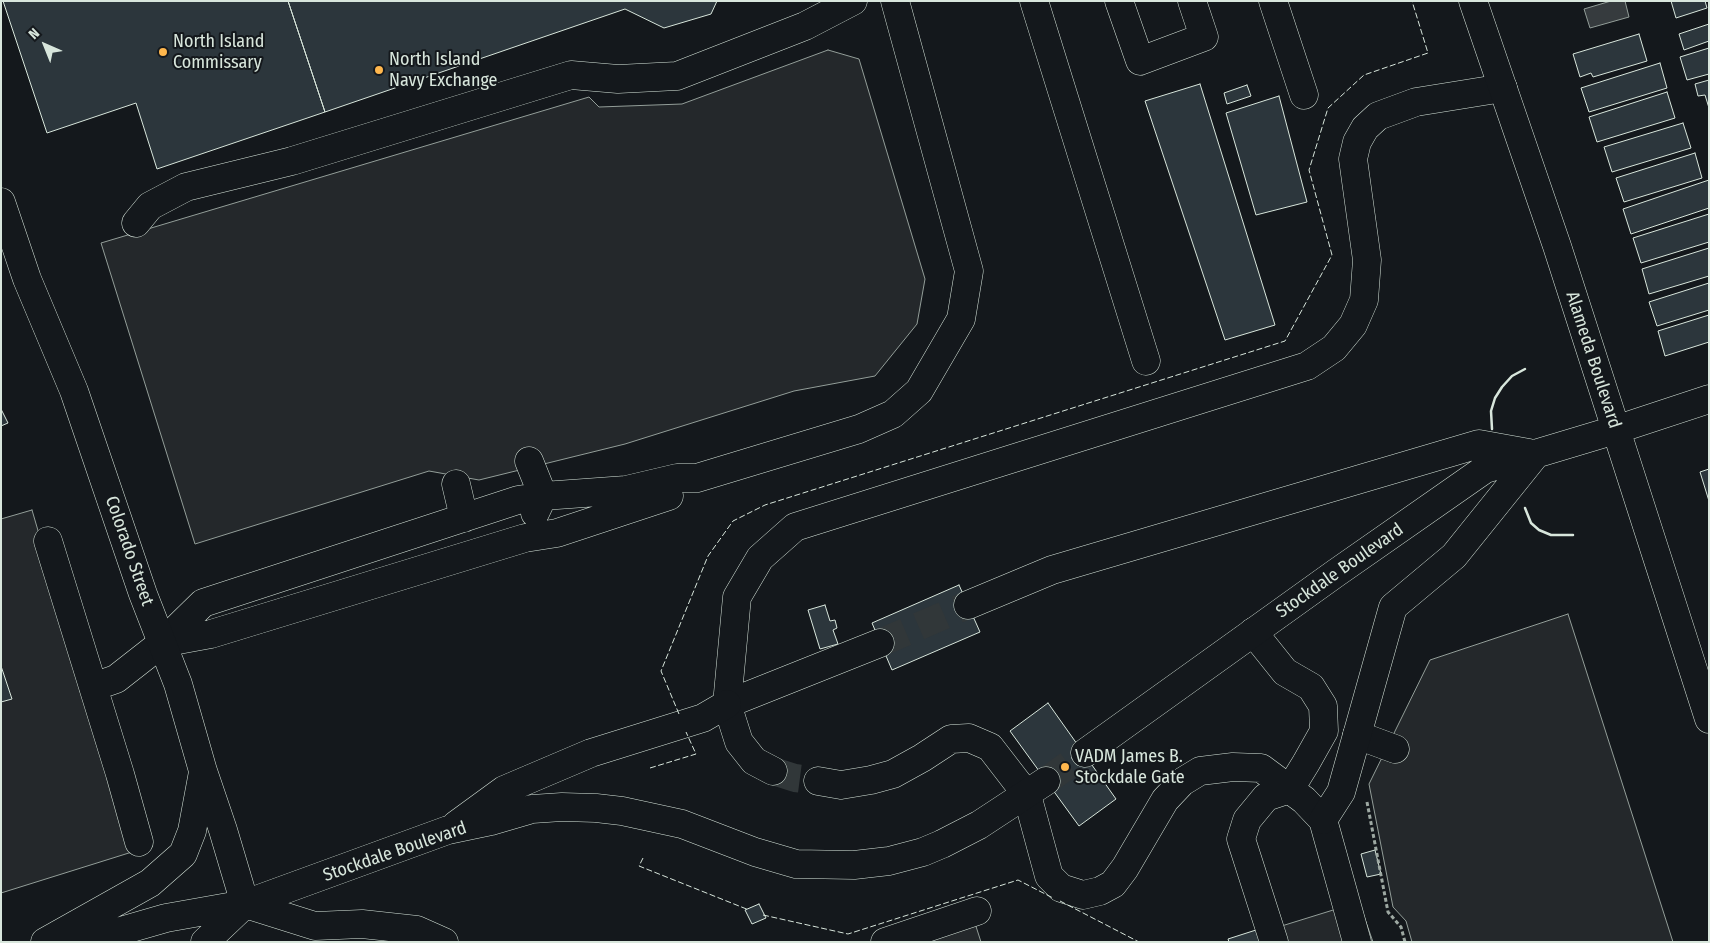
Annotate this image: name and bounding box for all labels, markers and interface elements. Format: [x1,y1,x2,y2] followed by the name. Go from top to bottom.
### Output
[20,20,70,70] north arrow
[25,25,43,43] text: N
[173,31,264,74] place label: North Island Commissary
[157,46,169,58] marker: North Island Commissary
[389,49,497,92] place label: North Island Navy Exchange
[373,64,385,76] marker: North Island Navy Exchange
[1561,289,1625,431] street label: Alameda Boulevard
[100,493,158,609] street label: Colorado Street
[1272,519,1408,623] street label: Stockdale Boulevard
[1075,746,1185,789] place label: VADM James B. Stockdale Gate
[1059,761,1071,773] marker: VADM James B. Stockdale Gate
[320,817,470,887] street label: Stockdale Boulevard

